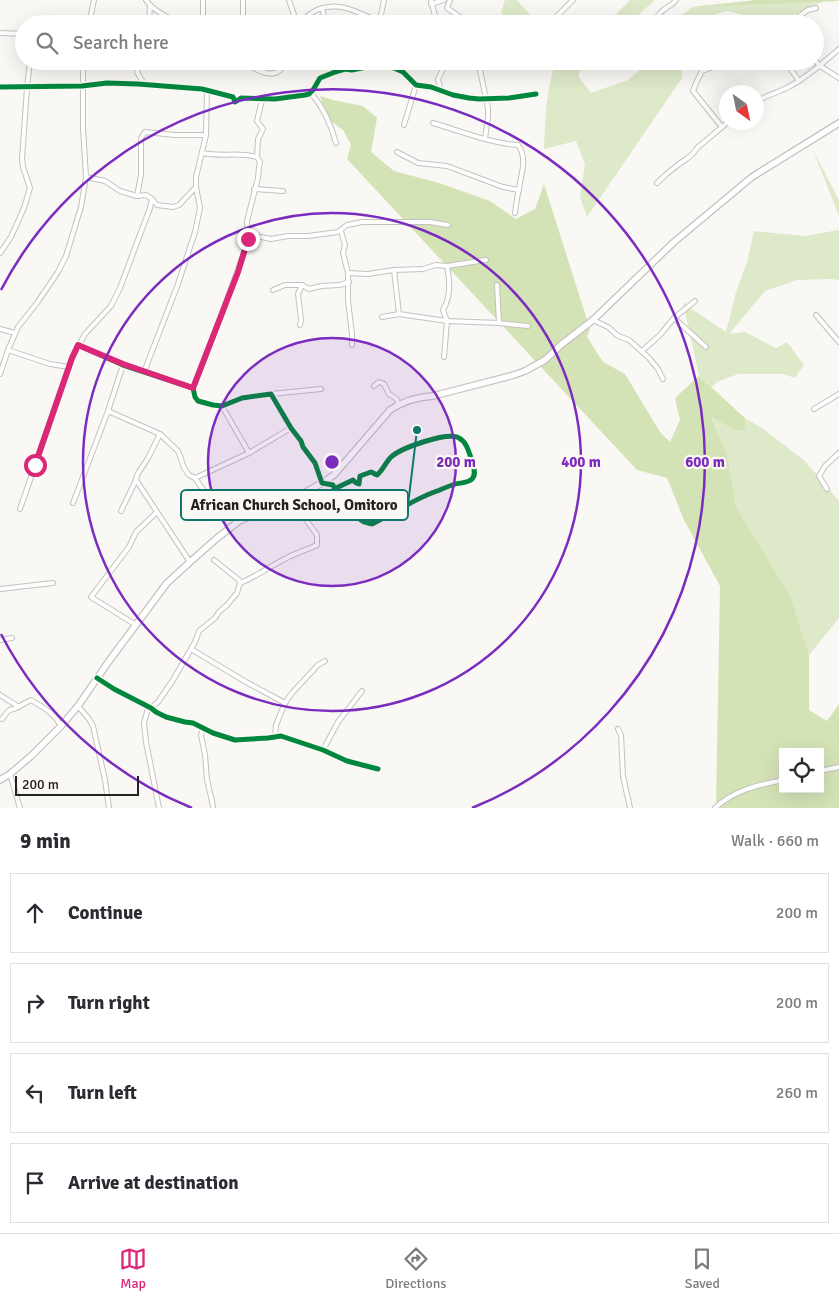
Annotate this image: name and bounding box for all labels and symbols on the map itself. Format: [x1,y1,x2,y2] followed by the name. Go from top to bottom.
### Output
[719,85,764,130] north arrow
[237,228,260,251] route end
[323,453,341,471] centre of rings
[436,453,476,471] text: 200 m
[561,453,601,471] text: 400 m
[685,453,725,471] text: 600 m
[24,454,47,477] route start
[181,490,408,520] callout: African Church School, Omitoro
[190,496,398,514] text: African Church School, Omitoro
[15,773,139,796] scale bar

